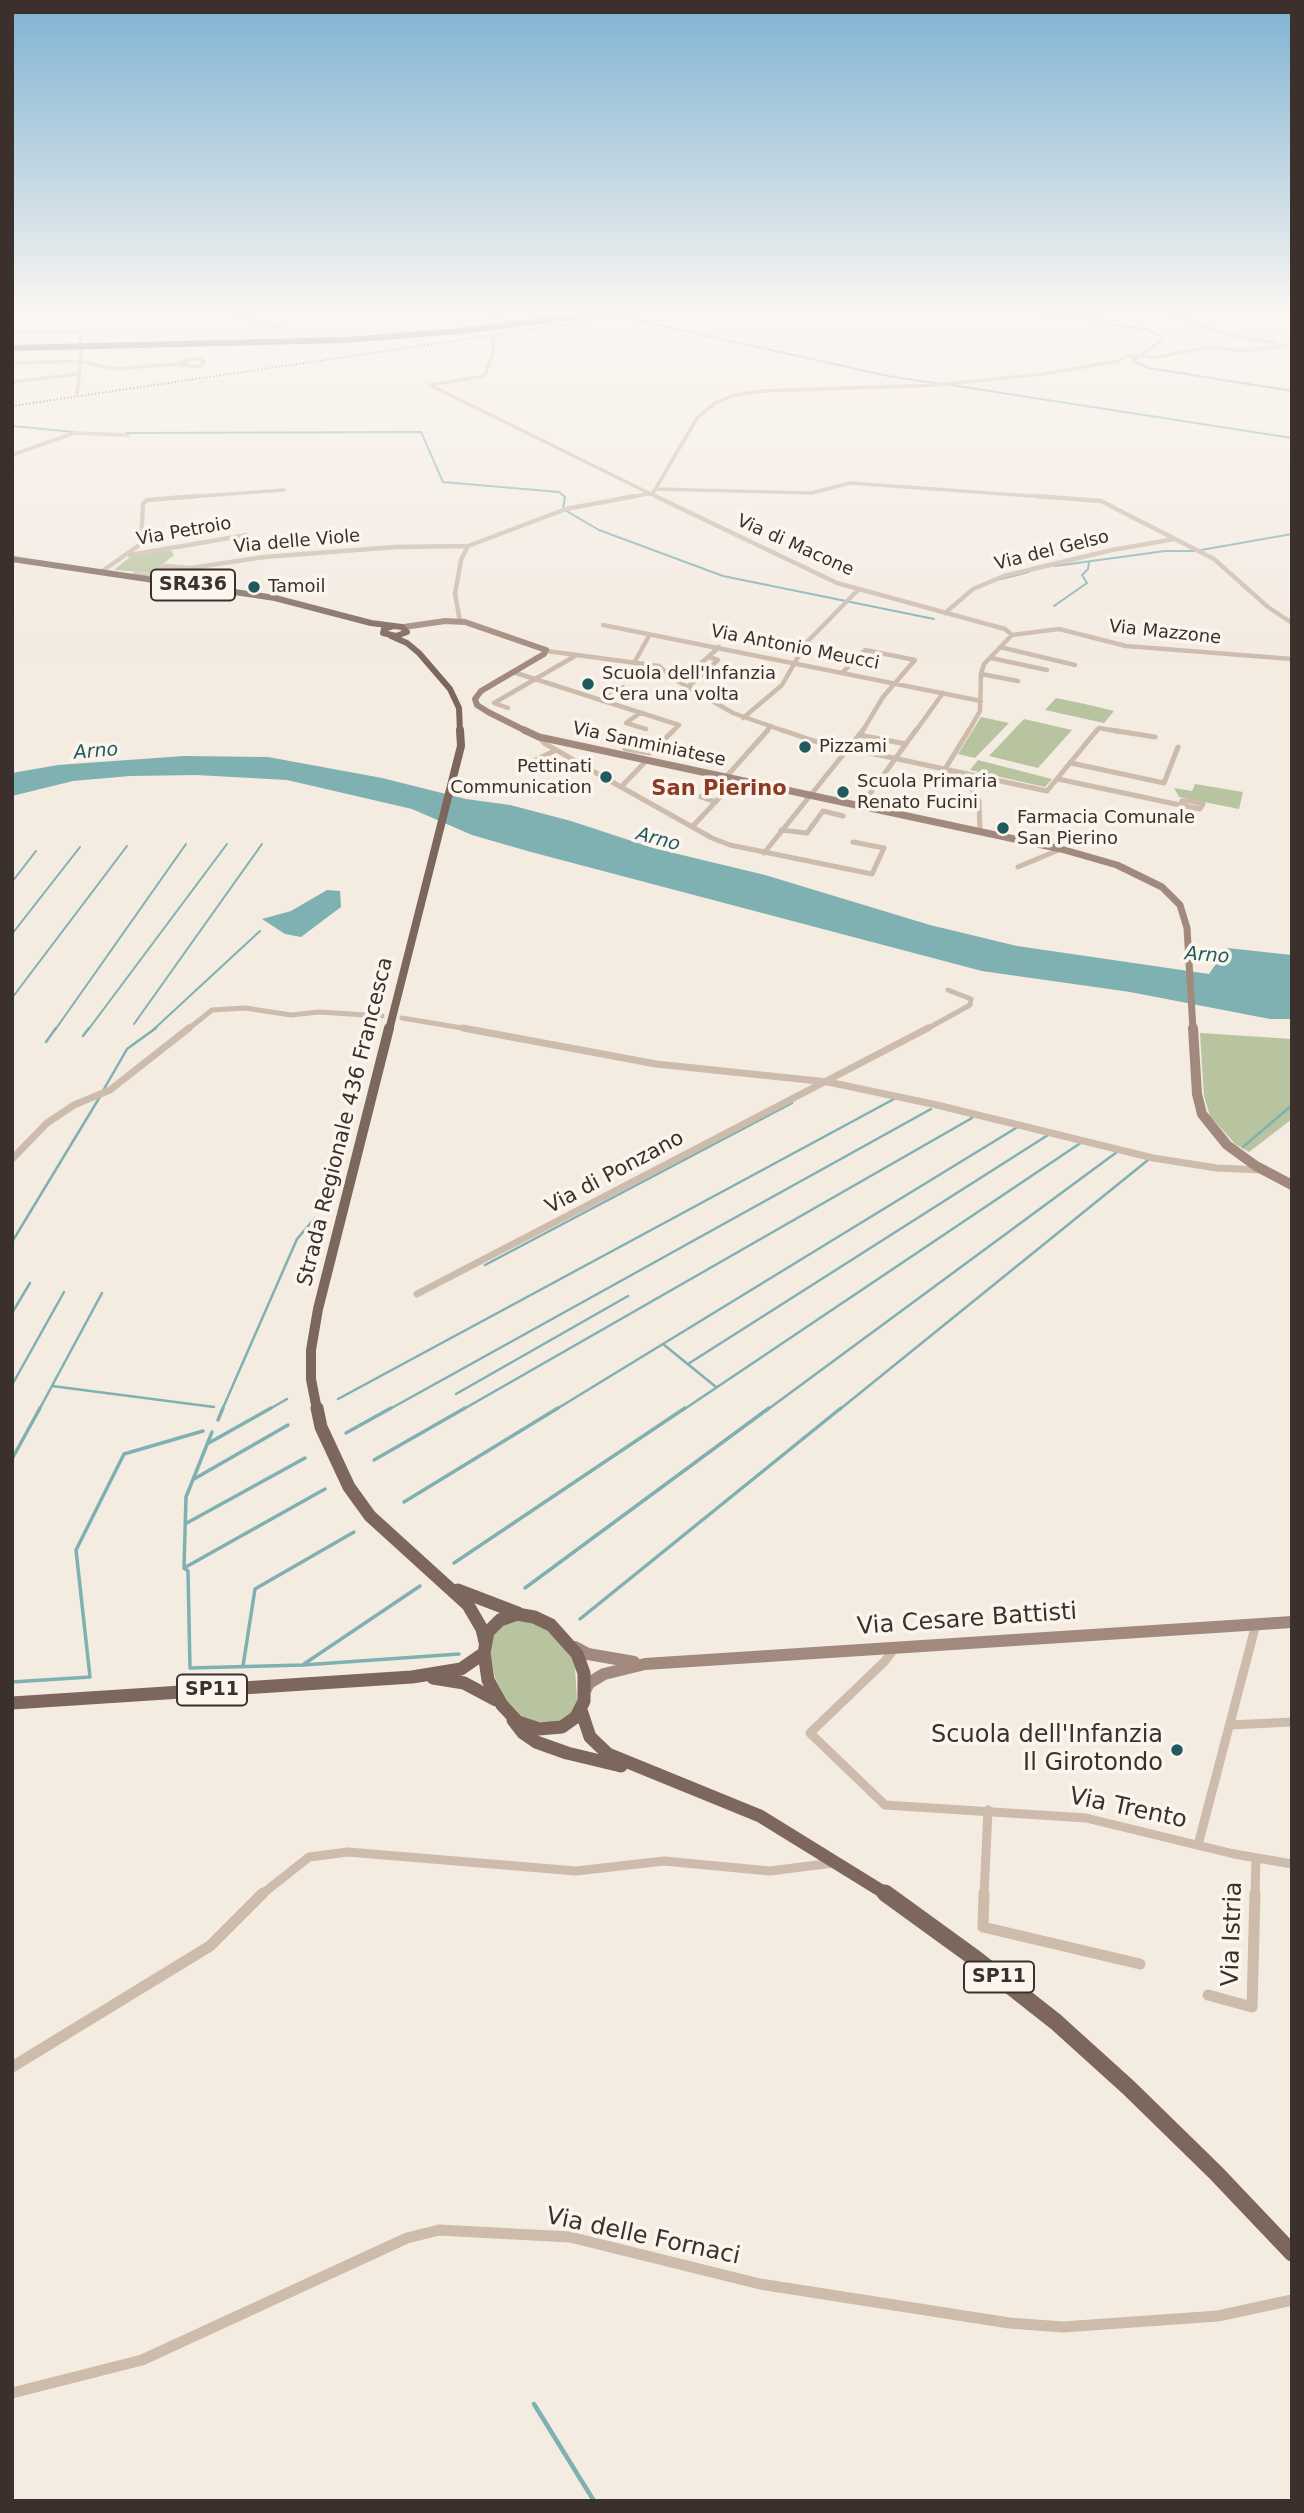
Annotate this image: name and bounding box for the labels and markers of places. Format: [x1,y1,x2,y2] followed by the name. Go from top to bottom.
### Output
[268,576,326,598] place label: Tamoil
[246,579,262,595] marker: Tamoil
[602,663,776,706] place label: Scuola dell'Infanzia C'era una volta
[580,676,596,692] marker: Scuola dell'Infanzia C'era una volta
[819,736,887,758] place label: Pizzami
[797,739,813,755] marker: Pizzami
[450,756,592,798] place label: Pettinati Communication
[598,769,614,785] marker: Pettinati Communication
[857,771,997,814] place label: Scuola Primaria Renato Fucini
[835,784,851,800] marker: Scuola Primaria Renato Fucini
[1017,807,1195,850] place label: Farmacia Comunale San Pierino
[995,820,1011,836] marker: Farmacia Comunale San Pierino
[931,1722,1163,1778] place label: Scuola dell'Infanzia Il Girotondo
[1169,1742,1185,1758] marker: Scuola dell'Infanzia Il Girotondo

